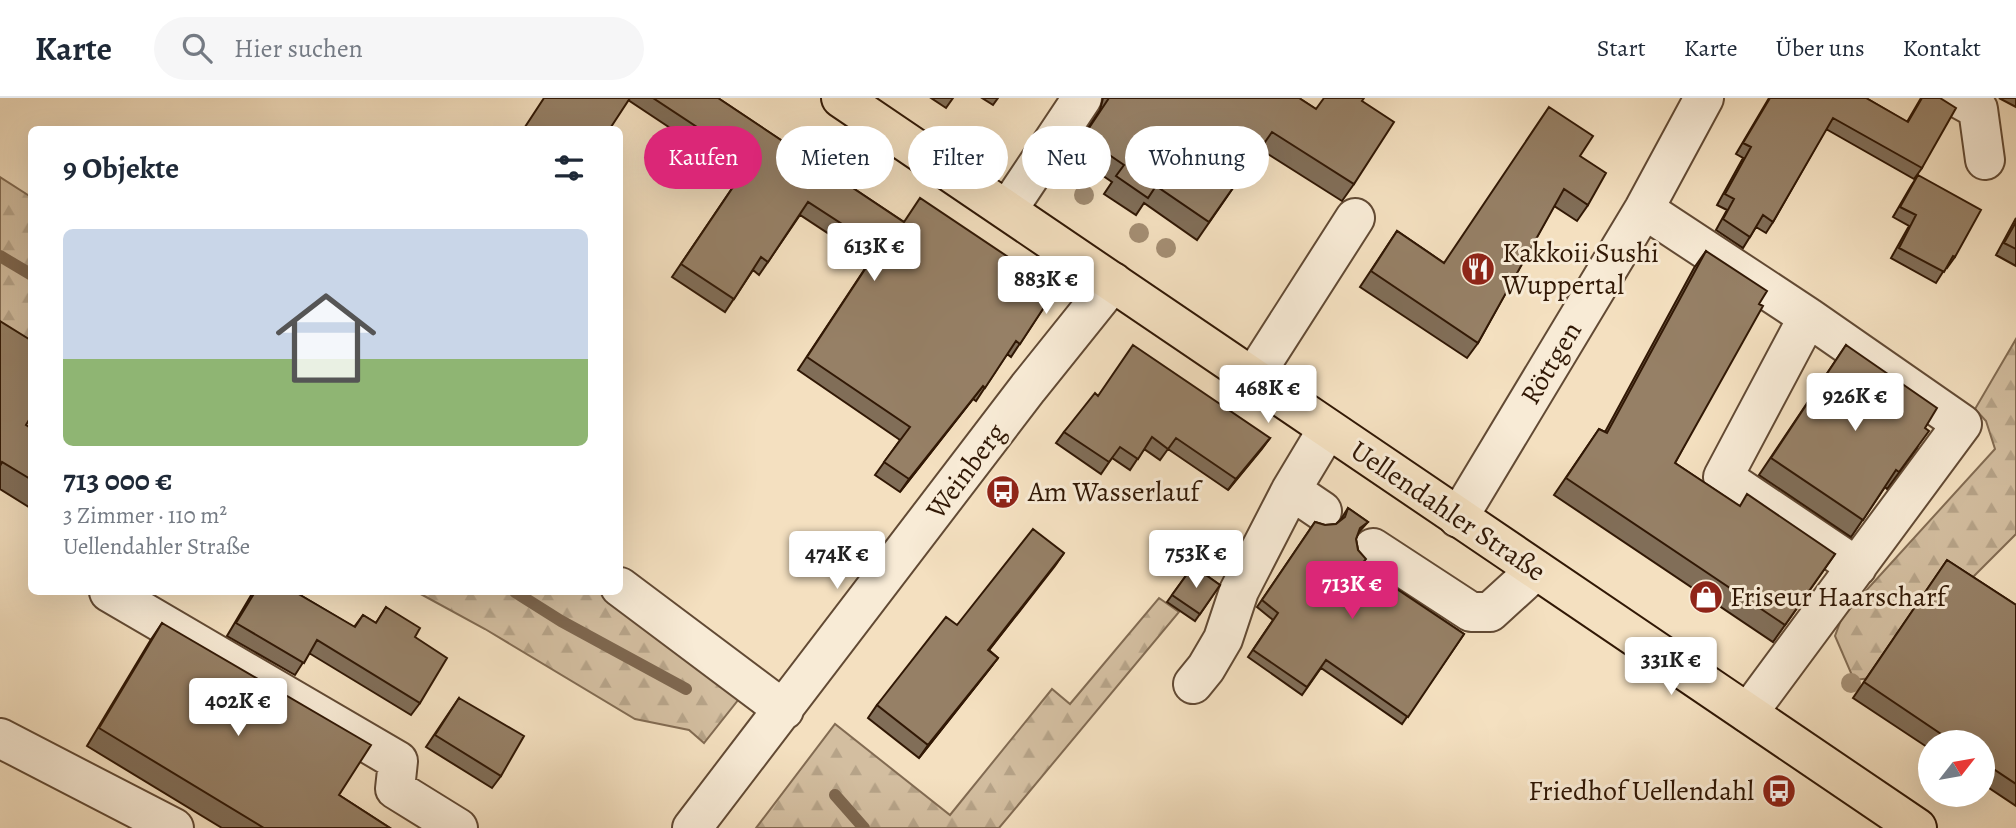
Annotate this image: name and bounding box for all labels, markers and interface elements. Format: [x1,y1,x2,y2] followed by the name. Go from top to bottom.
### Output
[154,17,644,80] search box
[35,26,112,71] text: Karte
[178,29,216,67] icon: search
[234,31,363,66] text: Hier suchen
[1597,32,1646,64] text: Start
[1684,32,1738,64] text: Karte
[1776,32,1865,64] text: Über uns
[1903,32,1981,64] text: Kontakt
[644,126,762,189] chip: Kaufen
[776,126,894,189] chip: Mieten
[908,126,1008,189] chip: Filter
[1022,126,1111,189] chip: Neu
[1125,126,1269,189] chip: Wohnung
[63,148,179,188] text: 9 Objekte
[550,149,588,187] icon: filters
[817,223,931,283] pin: 613K €
[843,230,905,261] text: 613K €
[1501,234,1659,304] place label: Kakkoii Sushi Wuppertal
[1459,250,1497,288] restaurant icon: Kakkoii Sushi Wuppertal
[989,256,1103,316] pin: 883K €
[1014,263,1078,294] text: 883K €
[263,275,389,401] icon: home
[1511,314,1591,412] street label: Röttgen
[1211,366,1325,425] pin: 468K €
[1236,372,1300,403] text: 468K €
[1798,374,1912,433] pin: 926K €
[1823,380,1887,411] text: 926K €
[917,415,1015,528] street label: Weinberg
[1343,432,1553,590] street label: Uellendahler Straße
[63,460,172,500] text: 713 000 €
[984,473,1022,511] bus stop icon: Am Wasserlauf
[1027,473,1203,511] place label: Am Wasserlauf
[63,500,227,531] text: 3 Zimmer · 110 m²
[63,531,250,562] text: Uellendahler Straße
[1139,531,1253,590] pin: 753K €
[780,532,894,591] pin: 474K €
[1165,537,1227,568] text: 753K €
[805,538,869,569] text: 474K €
[1295,561,1409,621] pin: 713K €
[1322,568,1382,599] text: 713K €
[1687,578,1725,616] shop icon: Friseur Haarscharf
[1730,578,1950,616] place label: Friseur Haarscharf
[1614,638,1728,697] pin: 331K €
[1641,644,1701,675] text: 331K €
[181,678,295,738] pin: 402K €
[205,685,271,716] text: 402K €
[1918,730,1995,807] north arrow
[1918,730,1995,807] map controls
[1528,772,1754,810] place label: Friedhof Uellendahl
[1760,772,1798,810] bus stop icon: Friedhof Uellendahl

